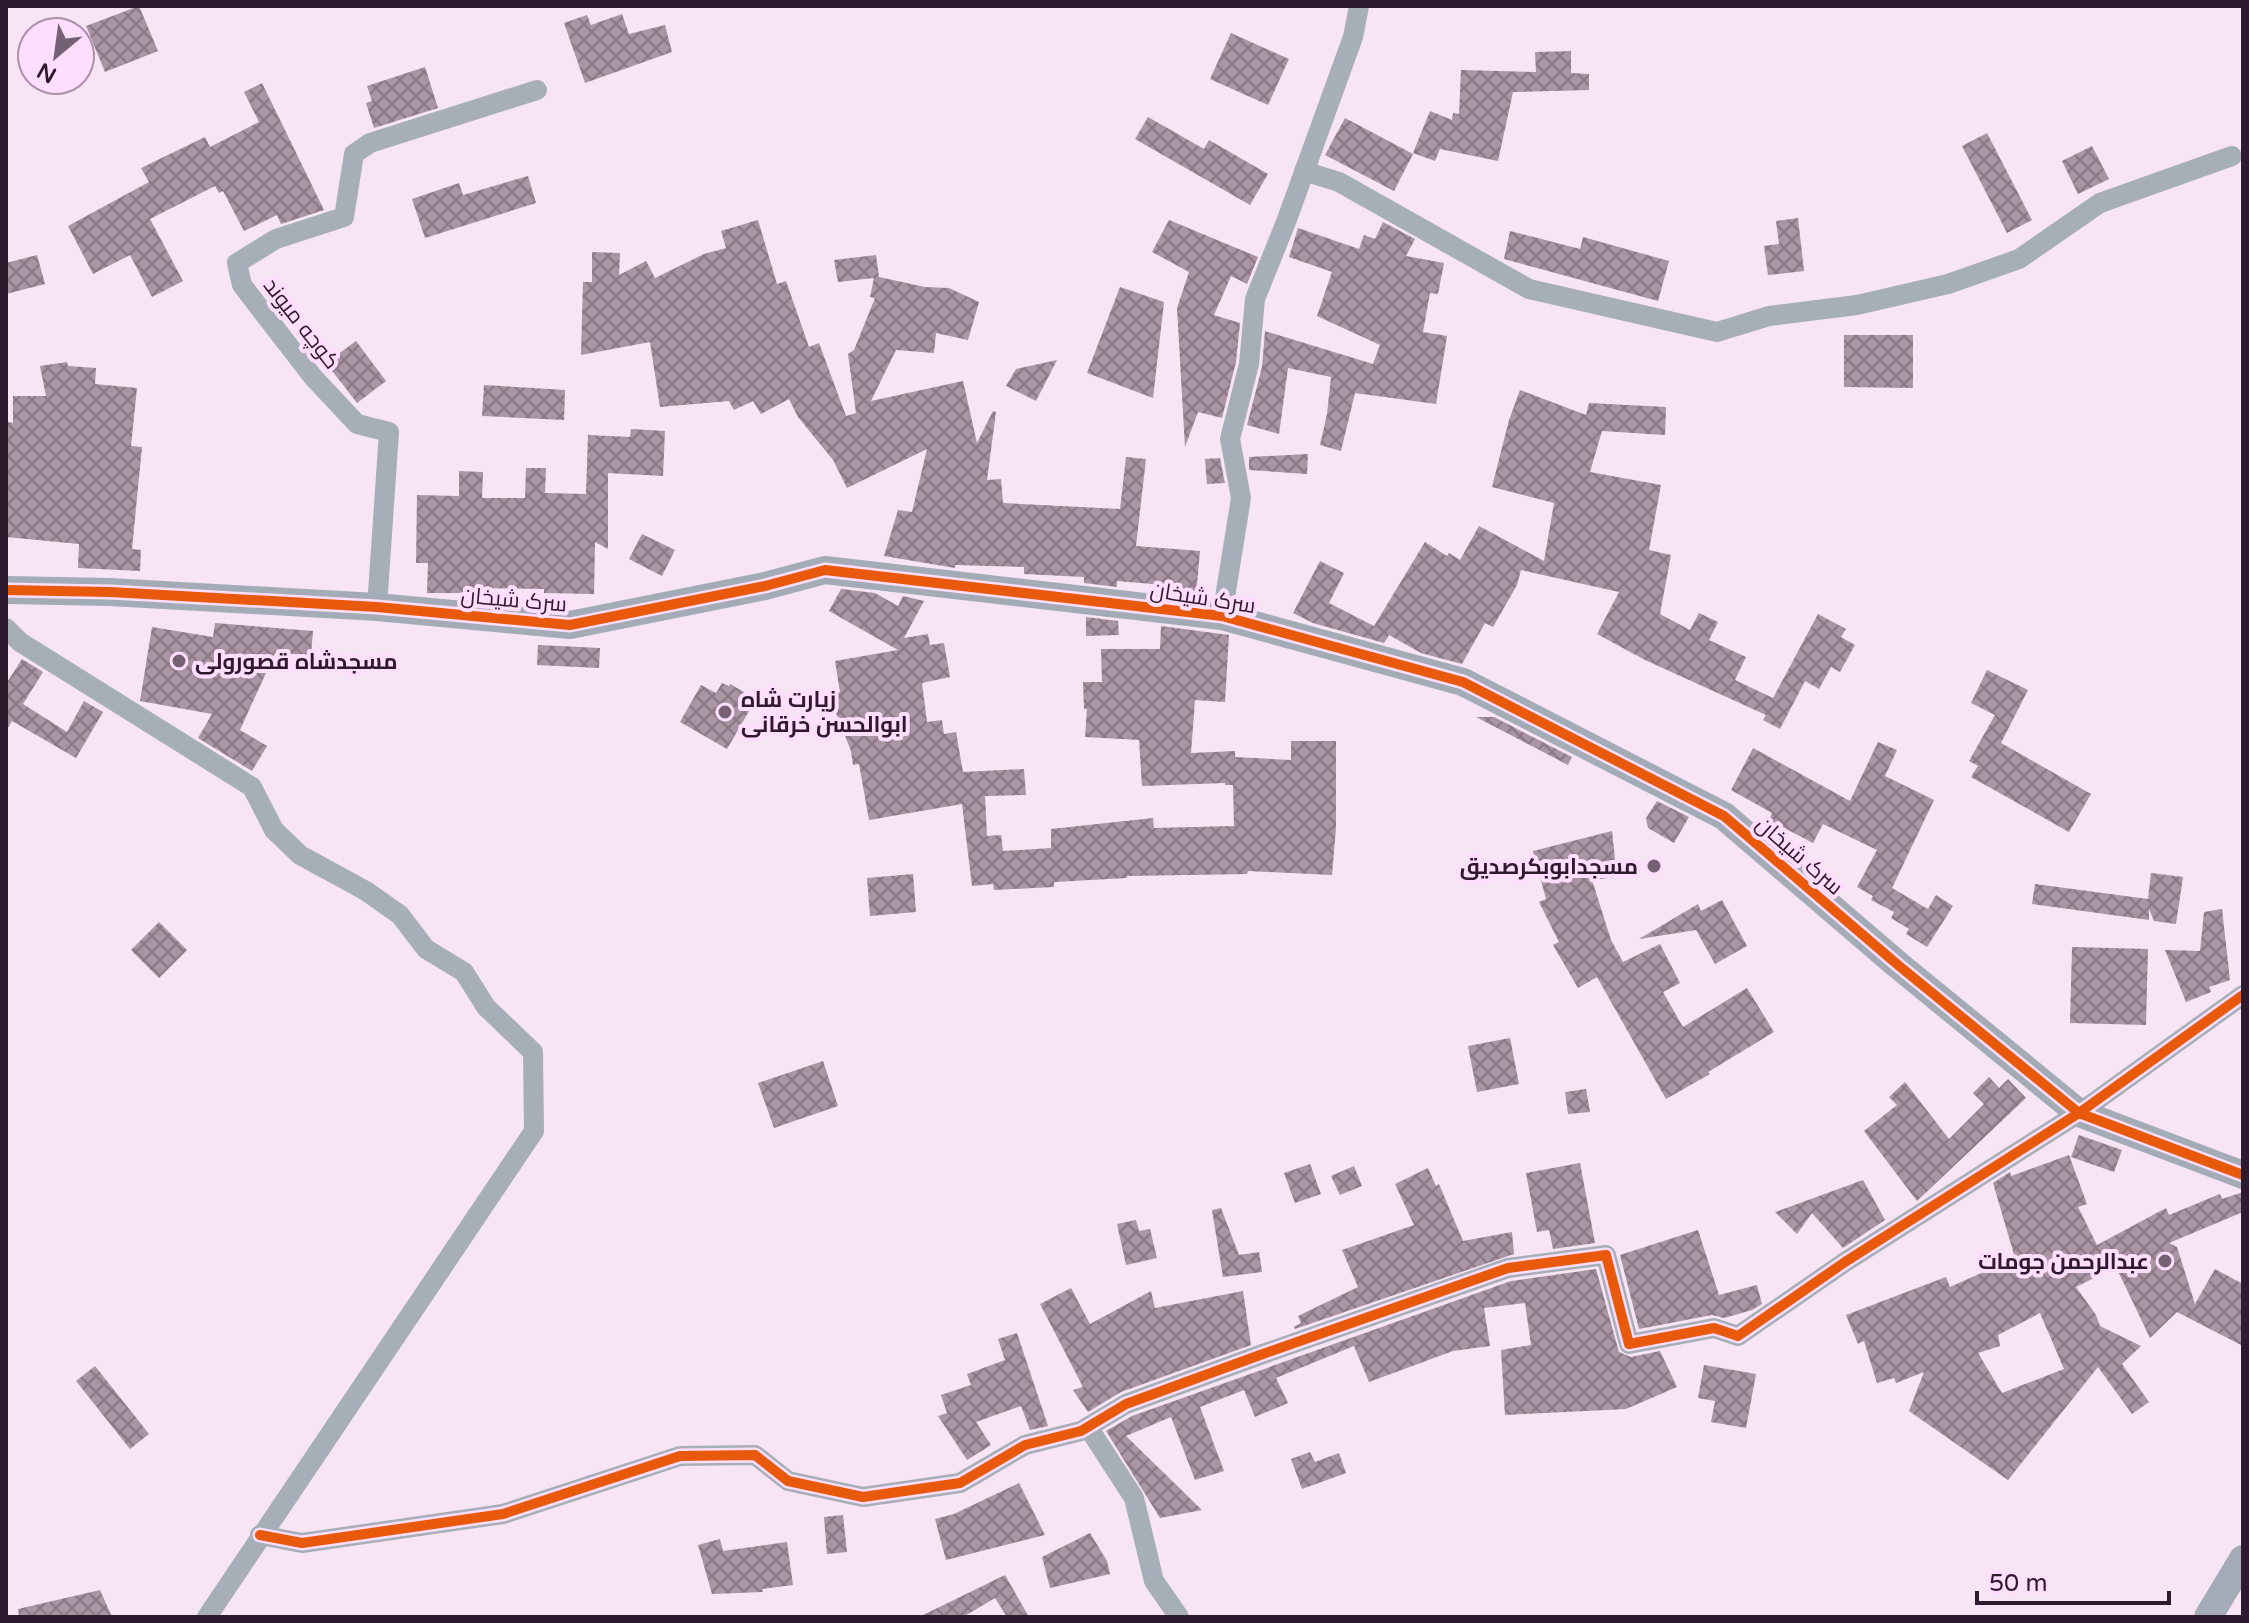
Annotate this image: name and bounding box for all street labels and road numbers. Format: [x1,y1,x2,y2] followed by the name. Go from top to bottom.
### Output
[257,273,345,375] street label: کوچه میوند
[1148,577,1257,619] street label: سرک شیخان
[460,582,568,618] street label: سرک شیخان
[1751,811,1848,900] street label: سرک شیخان

